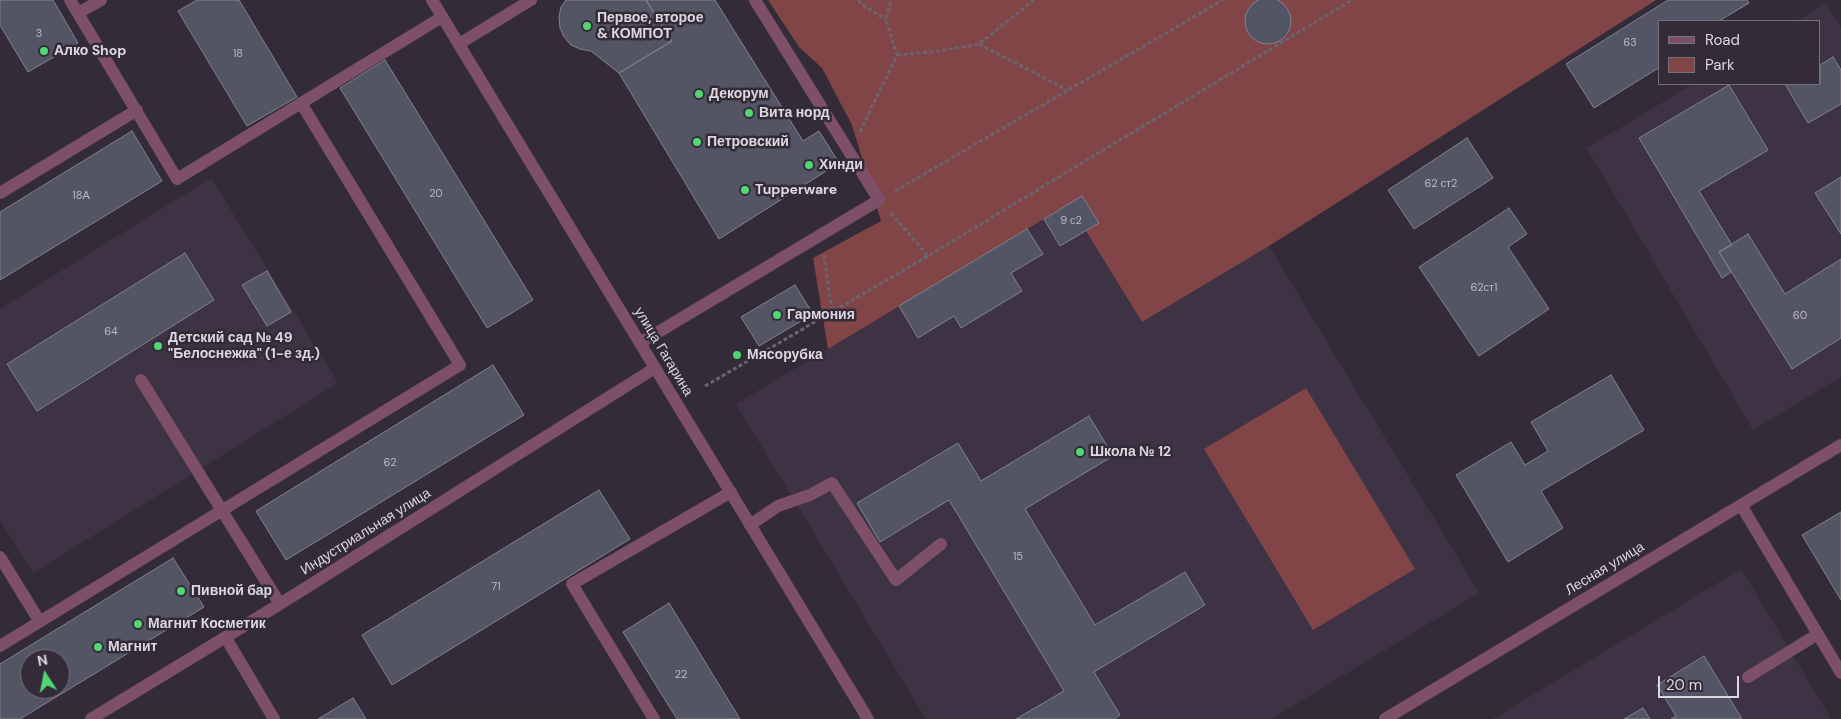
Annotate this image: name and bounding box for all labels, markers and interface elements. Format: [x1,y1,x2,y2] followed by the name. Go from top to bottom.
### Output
[597,10,703,42] place label: Первое, второе & КОМПОТ
[581,20,593,32] marker: Первое, второе & КОМПОТ
[1658,20,1821,85] legend
[36,27,42,41] house number: 3
[1705,30,1740,50] text: Road
[1623,36,1637,50] house number: 63
[54,43,126,59] place label: Алко Shop
[38,45,50,57] marker: Алко Shop
[233,47,243,61] house number: 18
[1705,55,1735,75] text: Park
[709,86,769,102] place label: Декорум
[693,88,705,100] marker: Декорум
[759,105,830,121] place label: Вита норд
[743,107,755,119] marker: Вита норд
[707,134,789,150] place label: Петровский
[691,136,703,148] marker: Петровский
[819,157,863,173] place label: Хинди
[803,159,815,171] marker: Хинди
[1425,177,1457,191] house number: 62 ст2
[755,182,837,198] place label: Tupperware
[739,184,751,196] marker: Tupperware
[429,187,443,201] house number: 20
[72,189,90,203] house number: 18А
[1060,214,1082,228] house number: 9 с2
[1471,281,1497,295] house number: 62ст1
[630,305,696,399] street label: улица Гагарина
[787,307,855,323] place label: Гармония
[771,309,783,321] marker: Гармония
[1793,309,1807,323] house number: 60
[104,325,118,339] house number: 64
[168,330,320,362] place label: Детский сад № 49 "Белоснежка" (1-е зд.)
[152,340,164,352] marker: Детский сад № 49 "Белоснежка" (1-е зд.)
[747,347,823,363] place label: Мясорубка
[731,349,743,361] marker: Мясорубка
[1090,444,1171,460] place label: Школа № 12
[1074,446,1086,458] marker: Школа № 12
[384,456,396,470] house number: 62
[298,485,434,579] street label: Индустриальная улица
[1562,539,1648,599] street label: Лесная улица
[1013,550,1023,564] house number: 15
[491,580,501,594] house number: 71
[191,583,272,599] place label: Пивной бар
[175,585,187,597] marker: Пивной бар
[148,616,266,632] place label: Магнит Косметик
[132,618,144,630] marker: Магнит Косметик
[108,639,157,655] place label: Магнит
[92,641,104,653] marker: Магнит
[20,649,70,699] north arrow
[36,650,49,670] text: N
[1661,666,1742,698] scale bar
[675,668,687,682] house number: 22
[1666,675,1702,695] text: 20 m

